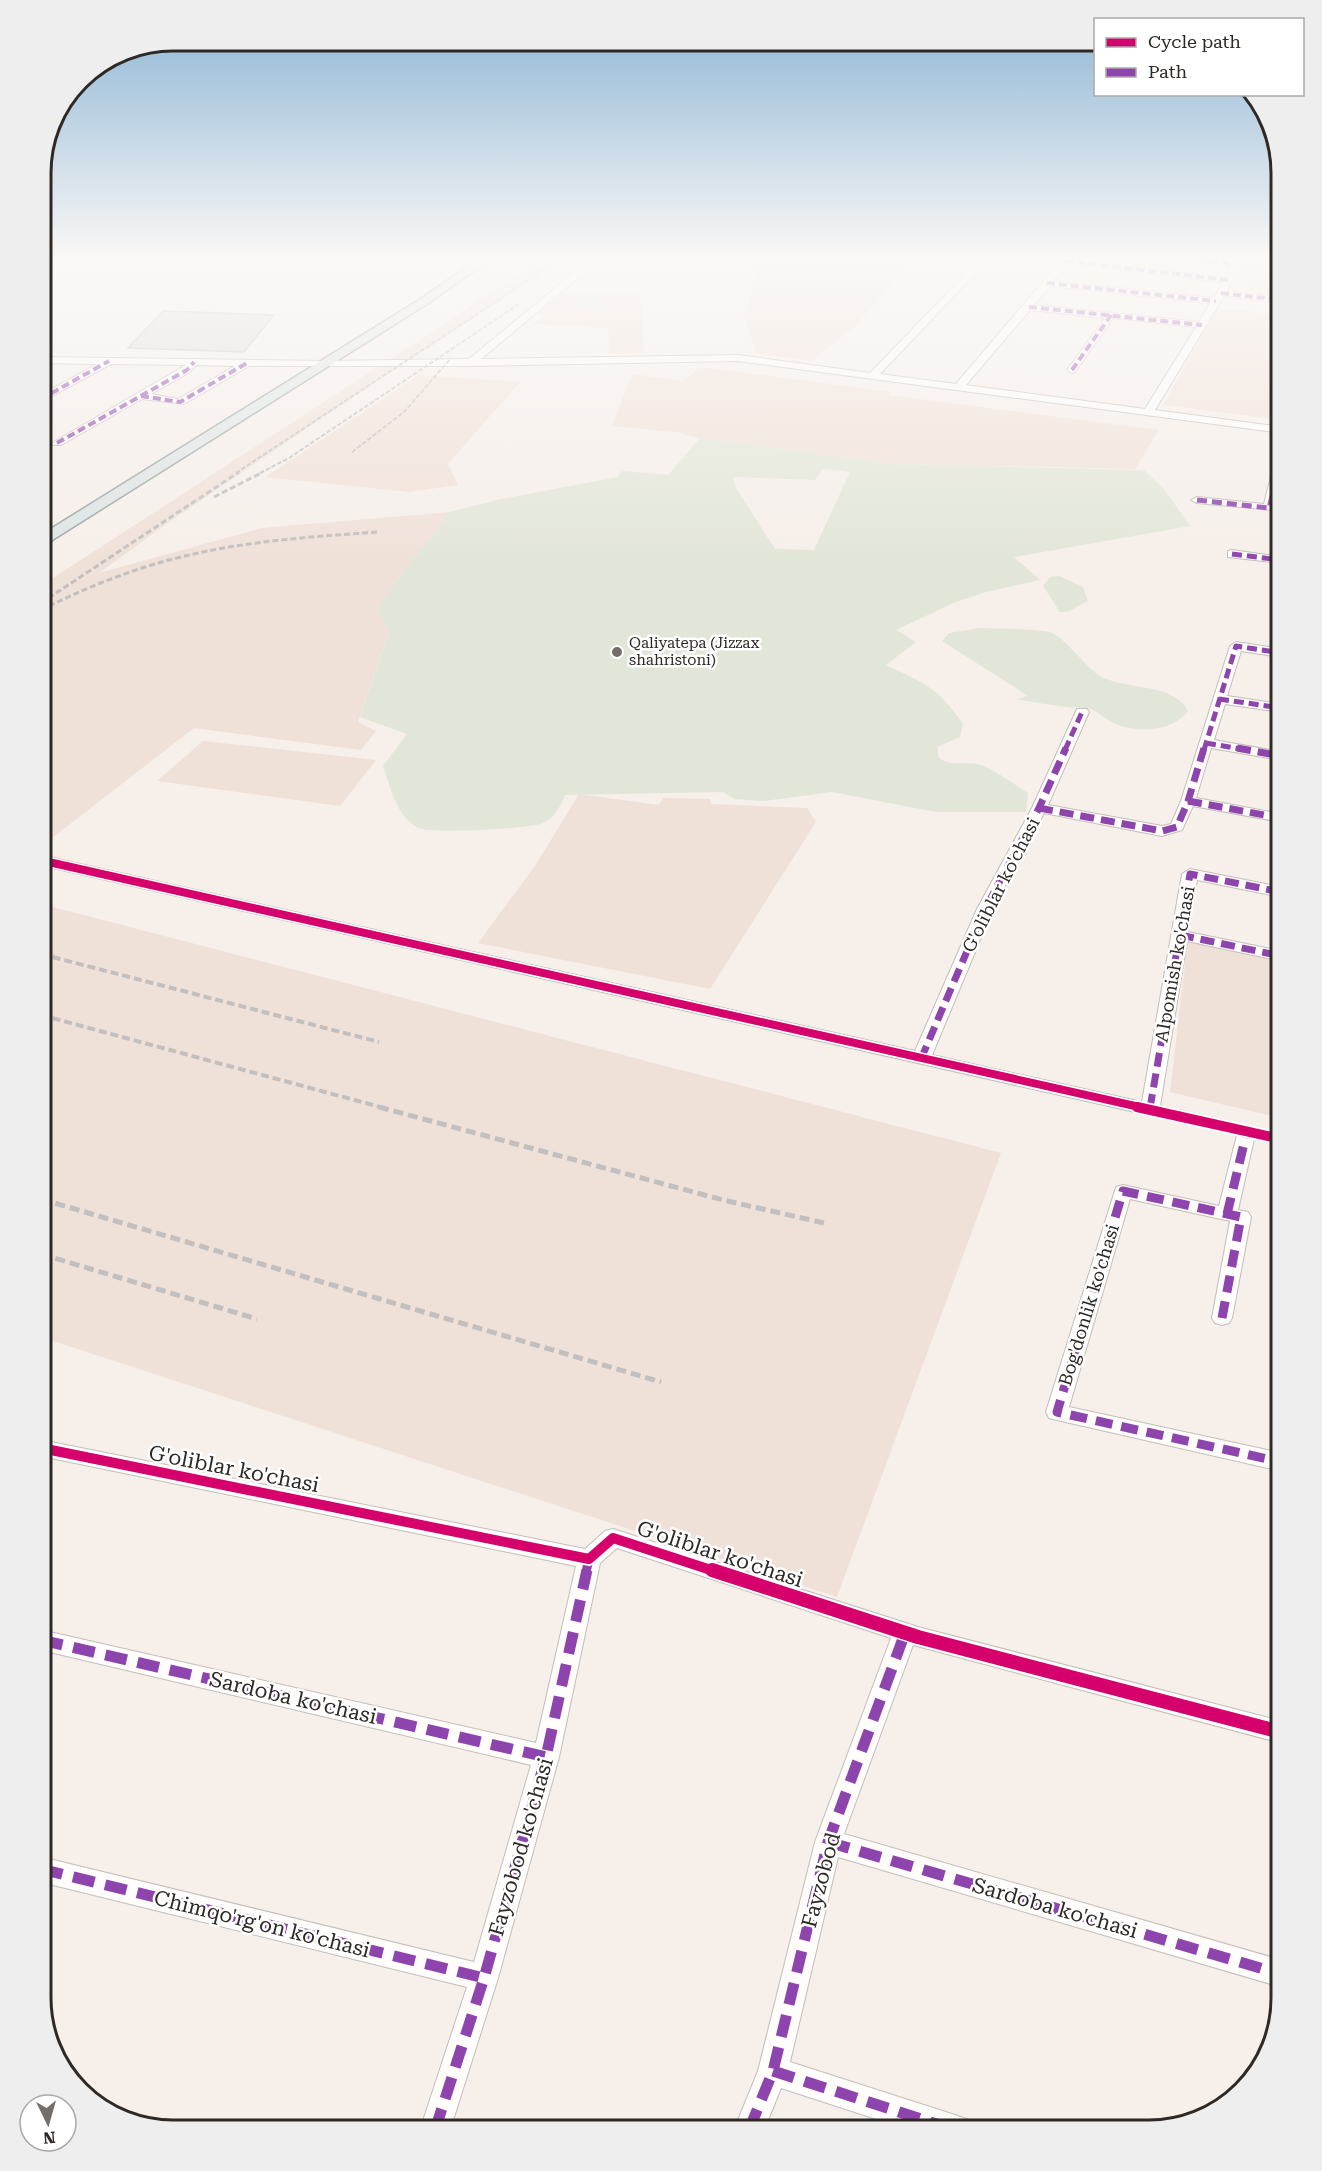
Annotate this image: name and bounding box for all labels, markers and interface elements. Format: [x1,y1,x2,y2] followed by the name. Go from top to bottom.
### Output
[1094,18,1304,96] legend
[1148,31,1241,52] text: Cycle path
[1148,61,1187,82] text: Path
[629,634,760,669] place label: Qaliyatepa (Jizzax shahristoni)
[610,645,624,659] marker: Qaliyatepa (Jizzax shahristoni)
[958,814,1044,956] street label: G'oliblar ko'chasi
[1150,884,1199,1044] street label: Alpomish ko'chasi
[1054,1221,1123,1388] street label: Bog'donlik ko'chasi
[147,1441,322,1497] street label: G'oliblar ko'chasi
[634,1516,806,1592] street label: G'oliblar ko'chasi
[207,1667,379,1729] street label: Sardoba ko'chasi
[484,1755,558,1939] street label: Fayzobod ko'chasi
[797,1829,845,1930] street label: Fayzobod
[970,1873,1141,1943] street label: Sardoba ko'chasi
[152,1886,373,1963] street label: Chimqo'rg'on ko'chasi
[18,2093,78,2153] north arrow
[42,2127,56,2147] text: N

